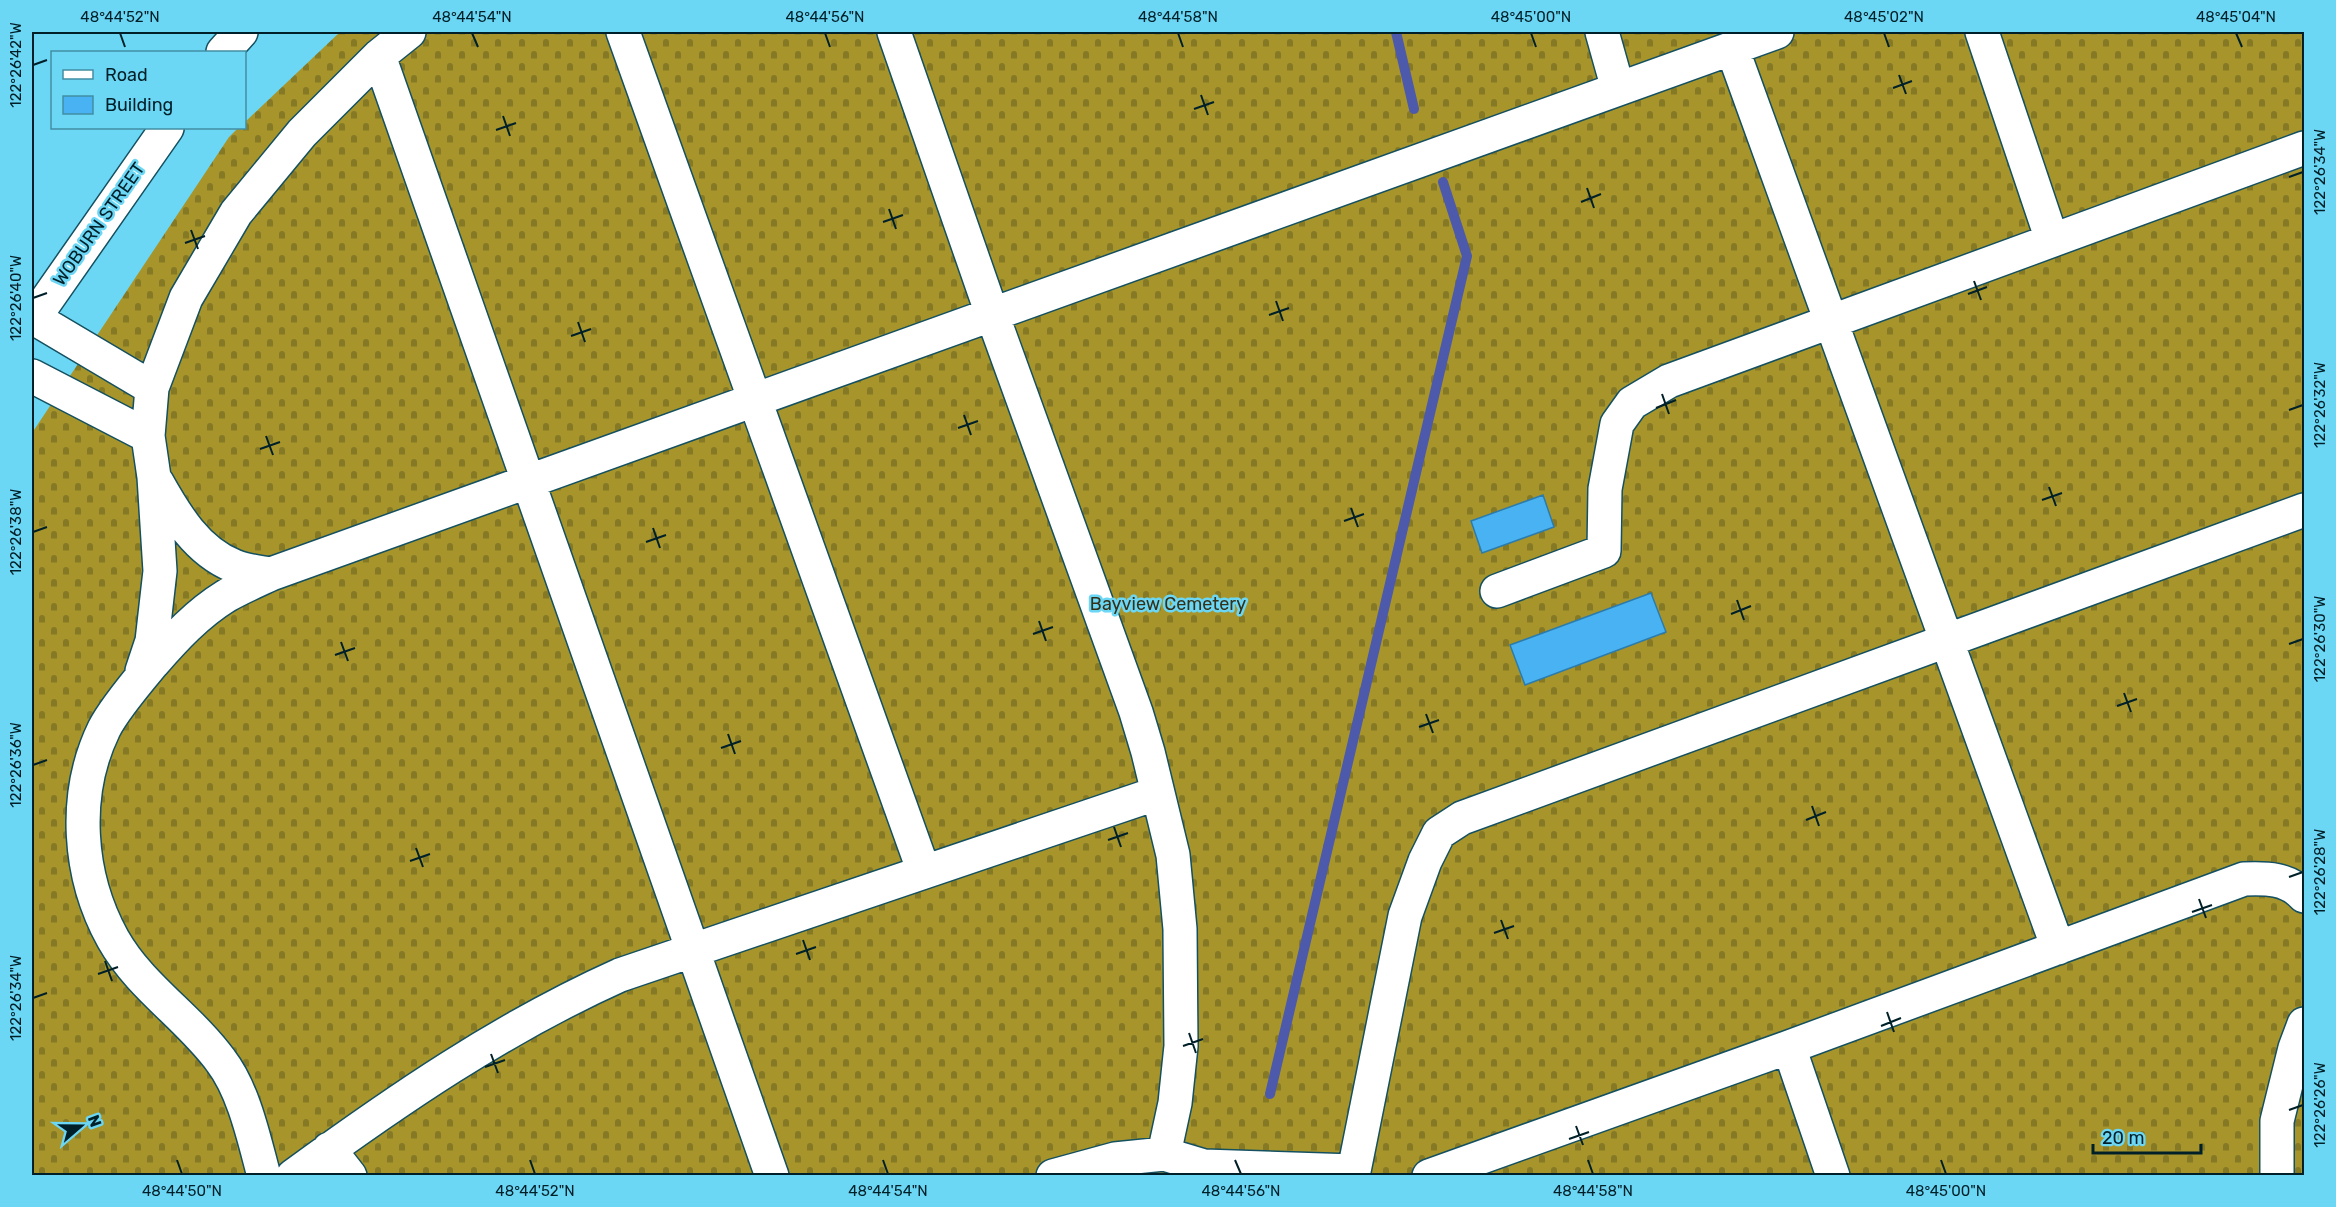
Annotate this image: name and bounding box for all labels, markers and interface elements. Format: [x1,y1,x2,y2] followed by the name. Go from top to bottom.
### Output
[80,8,160,26] text: 48°44'52"N
[432,8,512,26] text: 48°44'54"N
[785,8,865,26] text: 48°44'56"N
[1138,8,1218,26] text: 48°44'58"N
[1491,8,1571,26] text: 48°45'00"N
[1844,8,1924,26] text: 48°45'02"N
[2196,8,2276,26] text: 48°45'04"N
[7,22,25,108] text: 122°26'42"W
[51,51,246,129] legend
[105,64,148,86] text: Road
[105,94,173,116] text: Building
[2311,129,2329,215] text: 122°26'34"W
[48,158,150,290] street label: WOBURN STREET
[7,255,25,341] text: 122°26'40"W
[2311,362,2329,448] text: 122°26'32"W
[7,489,25,575] text: 122°26'38"W
[1090,593,1246,615] park label: Bayview Cemetery
[2311,596,2329,682] text: 122°26'30"W
[7,722,25,808] text: 122°26'36"W
[2311,829,2329,915] text: 122°26'28"W
[7,955,25,1041] text: 122°26'34"W
[2311,1062,2329,1148] text: 122°26'26"W
[51,1096,111,1156] north arrow
[84,1112,106,1130] text: N
[2093,1117,2201,1155] scale bar
[2102,1127,2144,1149] text: 20 m
[142,1182,222,1200] text: 48°44'50"N
[495,1182,575,1200] text: 48°44'52"N
[848,1182,928,1200] text: 48°44'54"N
[1201,1182,1281,1200] text: 48°44'56"N
[1553,1182,1633,1200] text: 48°44'58"N
[1906,1182,1986,1200] text: 48°45'00"N

